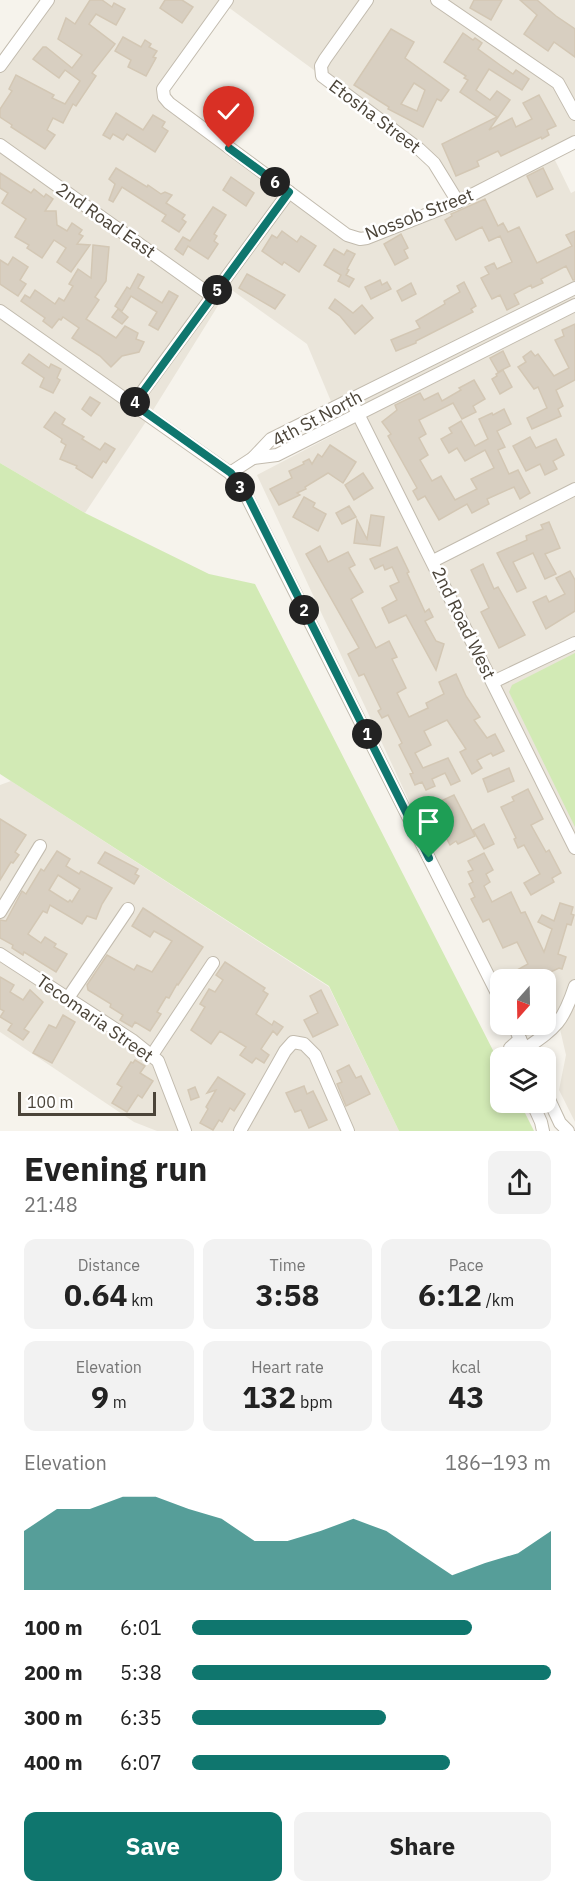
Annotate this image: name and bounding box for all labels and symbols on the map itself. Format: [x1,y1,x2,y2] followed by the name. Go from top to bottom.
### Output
[325,74,425,158] street label: Etosha Street
[203,86,254,148] pin
[260,167,290,197] pin: 6
[52,177,160,263] street label: 2nd Road East
[361,183,477,245] street label: Nossob Street
[202,275,232,305] pin: 5
[268,385,366,451] street label: 4th St North
[120,387,150,417] pin: 4
[225,472,255,502] pin: 3
[427,563,501,683] street label: 2nd Road West
[289,595,319,625] pin: 2
[352,719,382,749] pin: 1
[403,796,454,858] pin
[32,969,158,1067] street label: Tecomaria Street
[490,969,556,1035] north arrow
[18,1089,156,1116] scale bar

